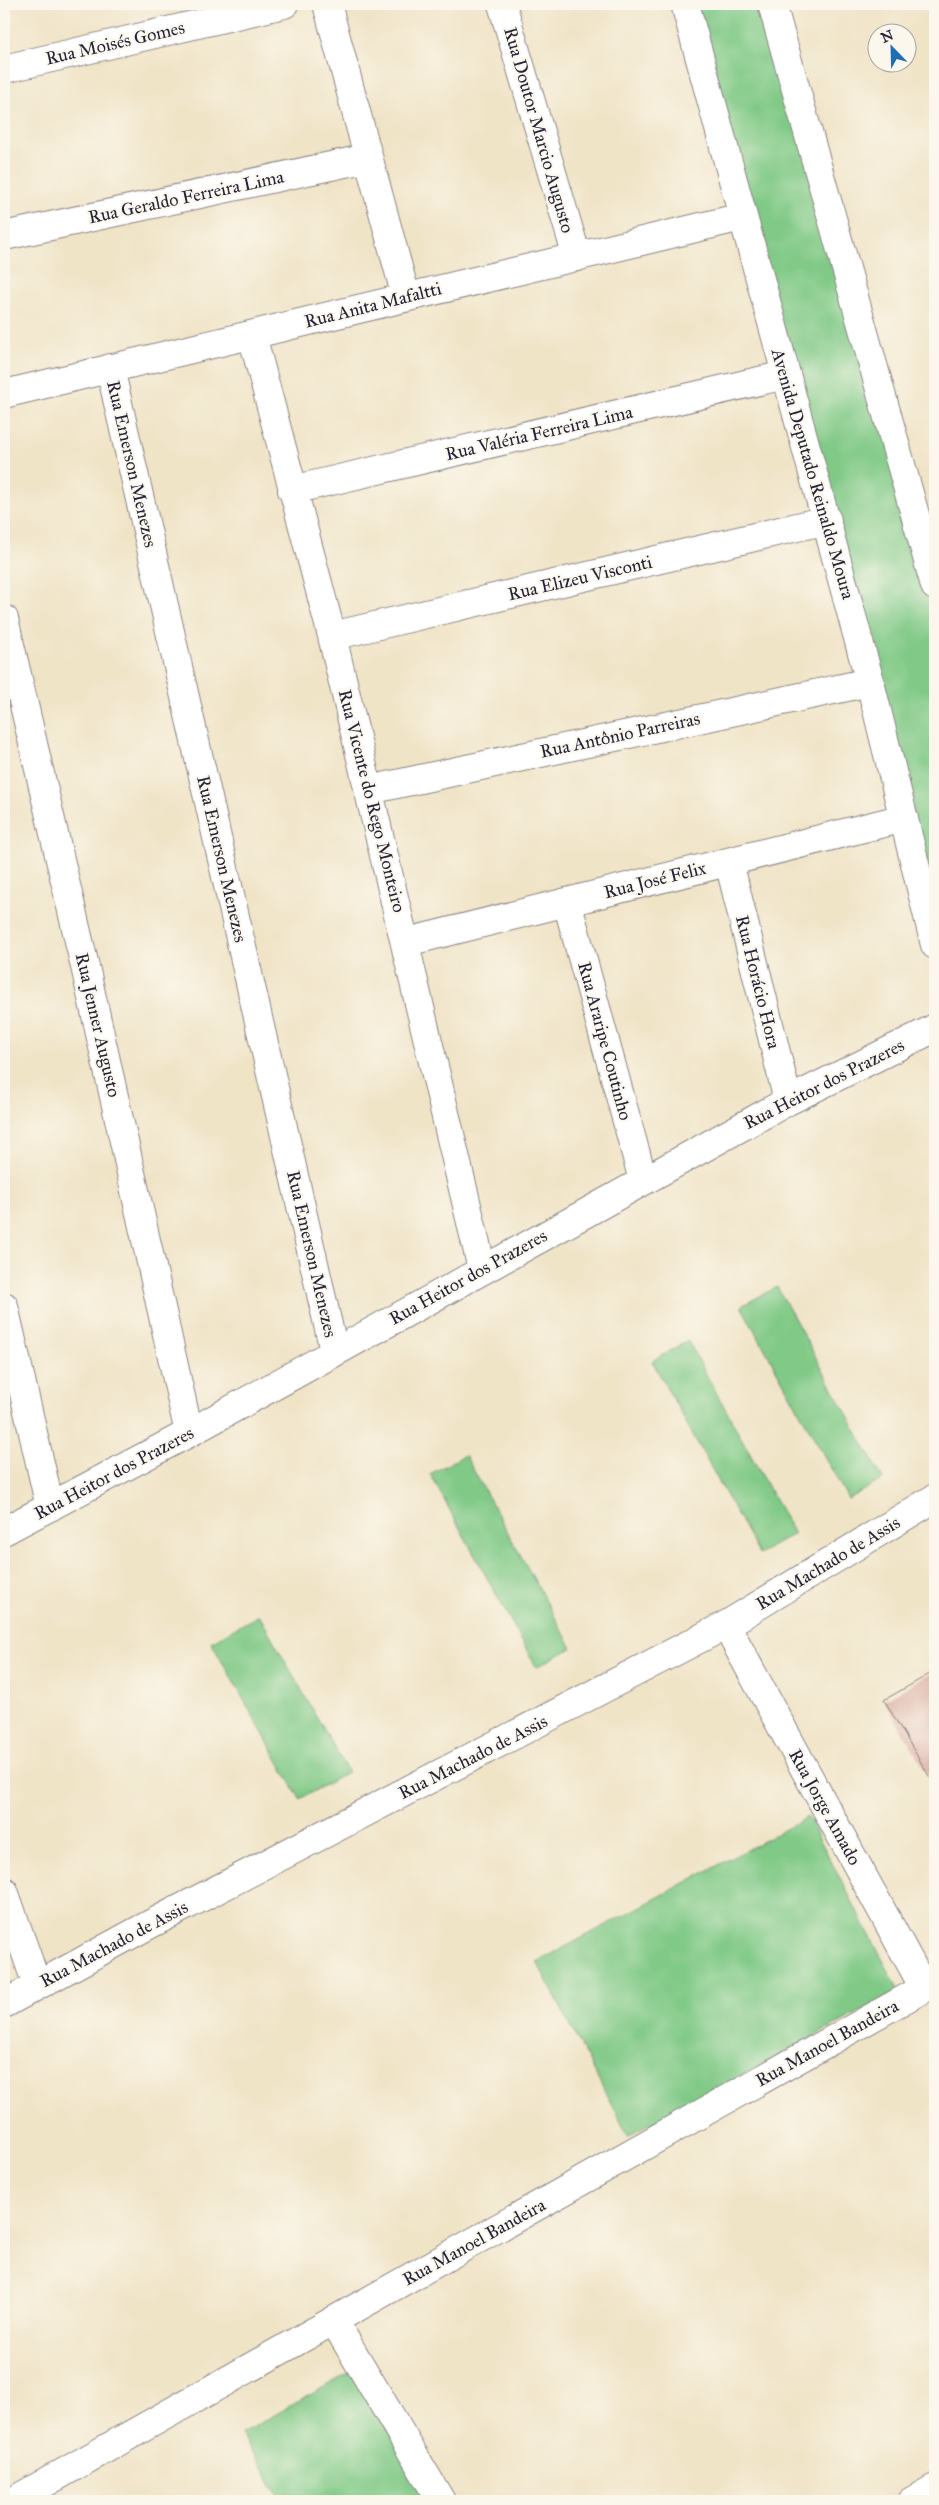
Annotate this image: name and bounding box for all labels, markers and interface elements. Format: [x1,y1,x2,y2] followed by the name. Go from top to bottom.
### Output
[43,16,187,70] street label: Rua Moisés Gomes
[866,22,916,72] north arrow
[498,25,579,236] street label: Rua Doutor Marcio Augusto
[878,26,896,47] text: N
[86,165,286,228] street label: Rua Geraldo Ferreira Lima
[302,277,444,333] street label: Rua Anita Mafaltti
[766,345,859,602] street label: Avenida Deputado Reinaldo Moura
[102,378,162,550] street label: Rua Emerson Menezes
[443,401,635,465] street label: Rua Valéria Ferreira Lima
[506,551,654,605] street label: Rua Elizeu Visconti
[333,687,410,915] street label: Rua Vicente do Rego Monteiro
[538,707,702,763] street label: Rua Antônio Parreiras
[192,773,252,945] street label: Rua Emerson Menezes
[602,857,709,904] street label: Rua José Felix
[731,913,785,1051] street label: Rua Horácio Hora
[70,951,125,1100] street label: Rua Jenner Augusto
[573,959,637,1123] street label: Rua Araripe Coutinho
[740,1034,908,1134] street label: Rua Heitor dos Prazeres
[282,1168,342,1340] street label: Rua Emerson Menezes
[385,1224,551,1330] street label: Rua Heitor dos Prazeres
[31,1422,197,1524] street label: Rua Heitor dos Prazeres
[752,1511,904,1615] street label: Rua Machado de Assis
[395,1710,551,1804] street label: Rua Machado de Assis
[783,1745,866,1869] street label: Rua Jorge Amado
[36,1896,192,1992] street label: Rua Machado de Assis
[752,1994,903,2091] street label: Rua Manoel Bandeira
[399,2193,550,2290] street label: Rua Manoel Bandeira

